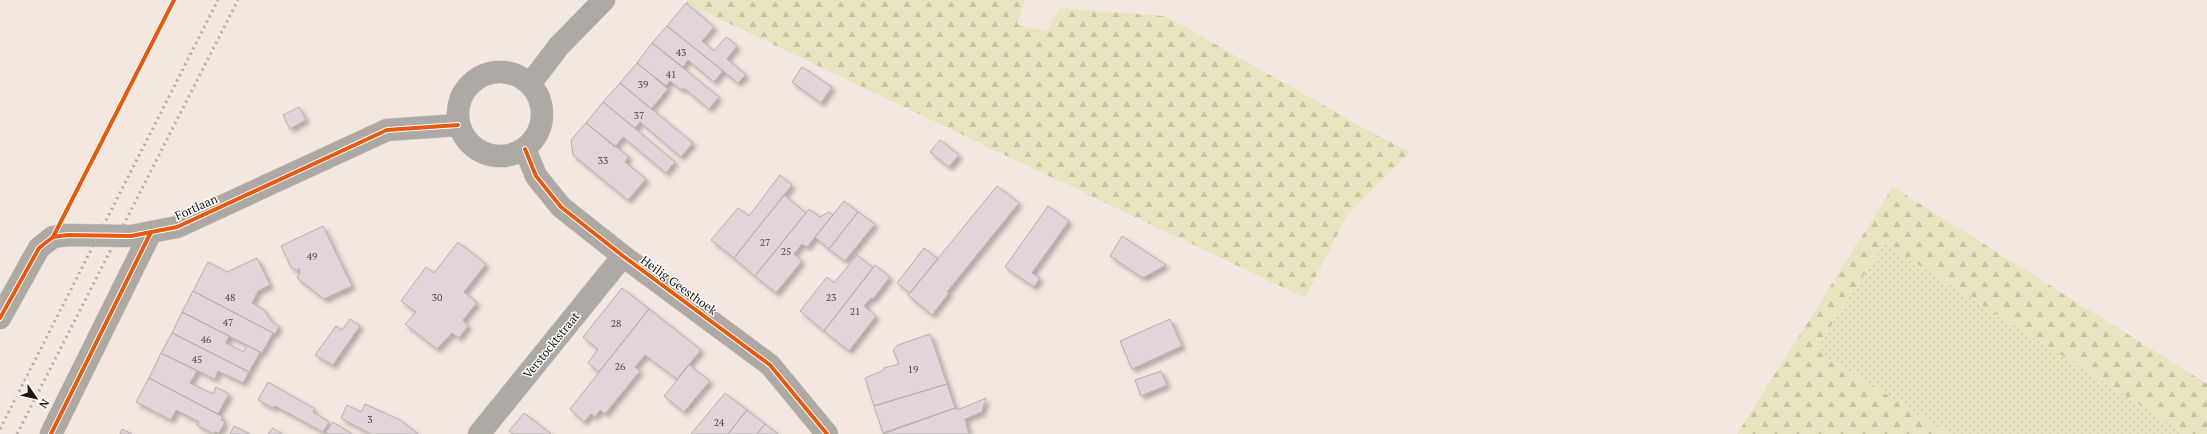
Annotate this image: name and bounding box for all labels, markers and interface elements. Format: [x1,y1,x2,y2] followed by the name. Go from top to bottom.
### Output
[676,46,686,59] house number: 43
[666,68,676,81] house number: 41
[638,78,648,91] house number: 39
[634,109,644,122] house number: 37
[598,154,608,167] house number: 33
[172,191,220,223] street label: Fortlaan
[760,236,770,249] house number: 27
[781,245,791,258] house number: 25
[307,250,317,263] house number: 49
[638,252,721,318] street label: Heilig Geesthoek
[225,291,235,304] house number: 48
[432,291,442,304] house number: 30
[826,291,836,304] house number: 23
[850,305,860,318] house number: 21
[520,308,583,381] street label: Verstocktstraat
[223,316,233,329] house number: 47
[611,317,621,330] house number: 28
[201,333,212,346] house number: 46
[192,353,202,366] house number: 45
[615,360,626,373] house number: 26
[908,363,918,376] house number: 19
[16,378,56,418] north arrow
[36,396,52,412] text: N
[367,413,373,426] house number: 3
[714,416,725,429] house number: 24

